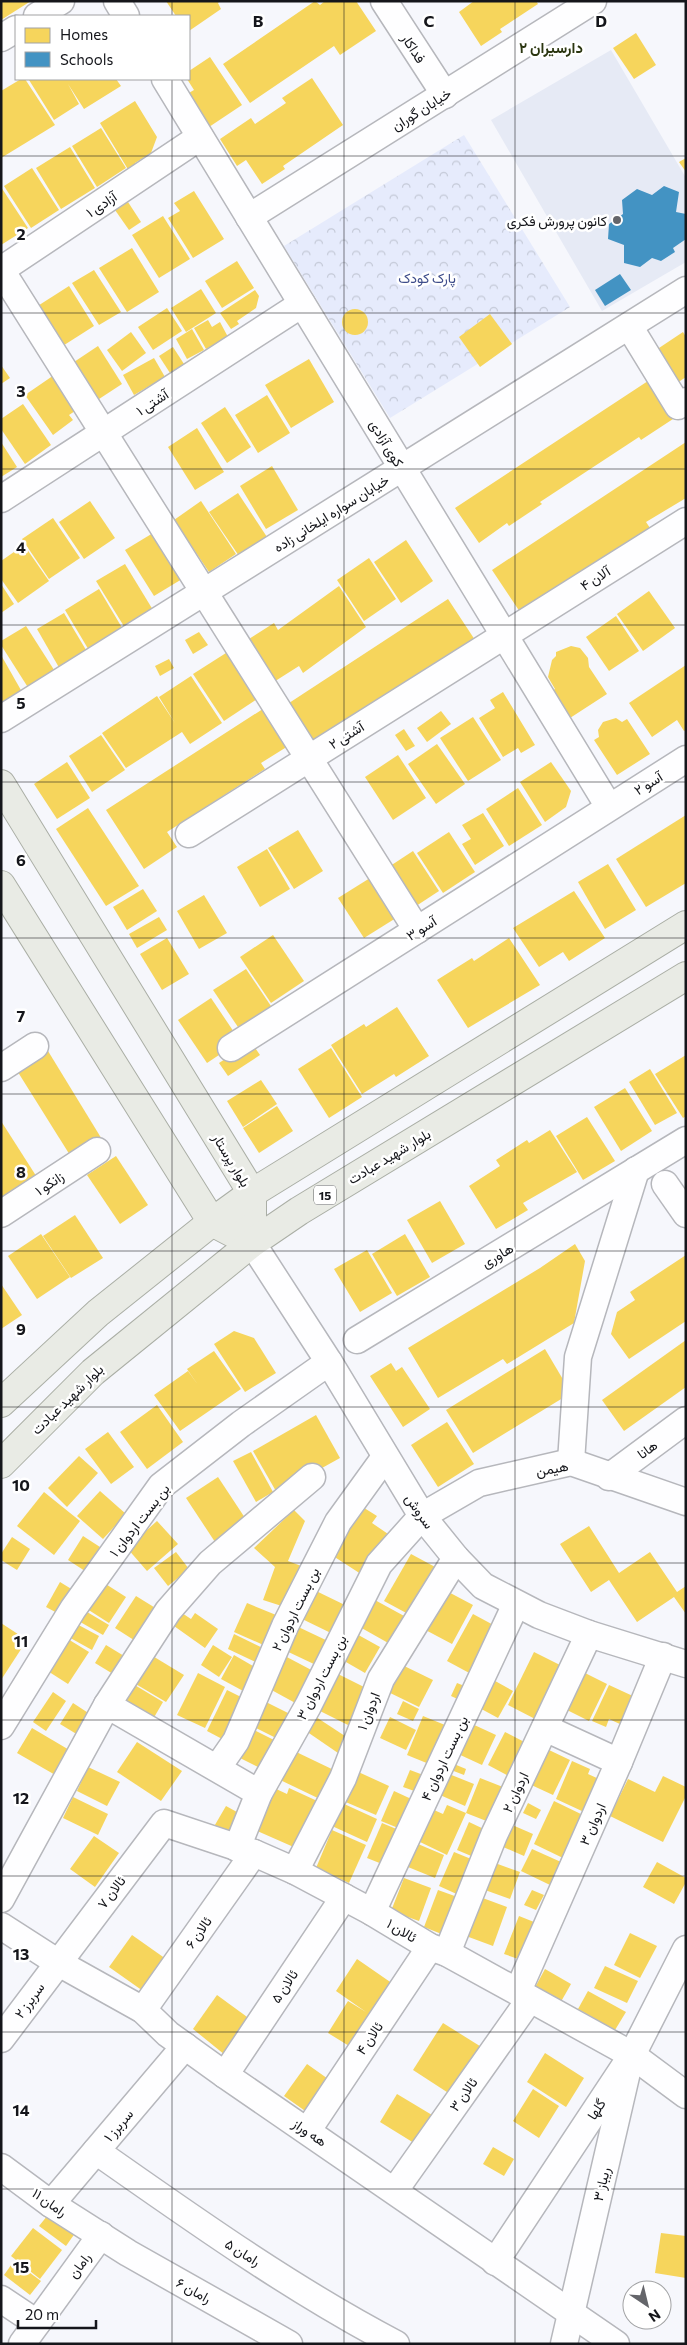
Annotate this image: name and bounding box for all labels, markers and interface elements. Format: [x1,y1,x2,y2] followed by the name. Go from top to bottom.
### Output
[253,11,264,30] text: B
[424,11,435,30] text: C
[595,11,607,30] text: D
[15,15,190,80] legend
[60,25,108,43] text: Homes
[397,29,430,66] street label: فداکار
[519,38,583,57] district label: دارسیران ۲
[60,50,114,68] text: Schools
[388,84,454,135] street label: خیابان گوران
[82,187,122,221] street label: آزادی ۱
[507,212,607,231] place label: کانون پرورش فکری
[611,214,623,226] marker: کانون پرورش فکری
[16,224,26,243] text: 2
[398,269,456,288] park label: پارک کودک
[16,381,26,400] text: 3
[133,384,173,420] street label: آشتی ۱
[365,416,408,470] street label: کوی آزادی
[270,471,392,556] street label: خیابان سواره ایلخانی زاده
[16,537,26,556] text: 4
[577,561,615,595] street label: آلان ۴
[16,693,26,712] text: 5
[325,717,369,753] street label: آشتی ۲
[631,767,667,799] street label: آسو ۲
[16,850,26,869] text: 6
[403,911,441,945] street label: آسو ۳
[17,1006,26,1025] text: 7
[345,1125,434,1188] street label: بلوار شهید عبادت
[207,1129,255,1191] street label: بلوار پرستار
[16,1162,26,1181] text: 8
[31,1167,67,1200] street label: زانکو ۱
[314,1186,336,1204] road number: 15
[478,1239,517,1272] street label: هاوری
[16,1319,26,1338] text: 9
[27,1360,107,1438] street label: بلوار شهید عبادت
[633,1436,661,1462] street label: هانا
[534,1457,570,1480] street label: هیمن
[12,1475,30,1494] text: 10
[105,1480,174,1560] street label: بن بست اردوان ۱
[401,1490,438,1532] street label: سروش
[267,1564,324,1654] street label: بن بست اردوان ۲
[14,1631,28,1650] text: 11
[292,1632,351,1723] street label: بن بست اردوان ۳
[353,1690,384,1733] street label: اردوان ۱
[417,1713,472,1804] street label: بن بست اردوان ۴
[498,1769,533,1815] street label: اردوان ۲
[13,1788,29,1807] text: 12
[575,1800,610,1848] street label: اردوان ۳
[93,1872,130,1912] street label: ئالان ۷
[181,1913,216,1952] street label: ئالان ۶
[383,1914,420,1946] street label: ئالان ۱
[13,1944,29,1963] text: 13
[267,1966,302,2006] street label: ئالان ۵
[10,1979,49,2022] street label: سربرز ۲
[352,2018,387,2058] street label: ئالان ۴
[445,2074,481,2115] street label: ئالان ۳
[583,2095,610,2123] street label: گلها
[12,2100,30,2119] text: 14
[100,2105,137,2145] street label: سربرز ۱
[288,2114,331,2151] street label: هه وراز
[589,2165,614,2203] street label: ریباز ۳
[29,2184,71,2221] street label: رامان ۱۱
[222,2235,264,2270] street label: رامان ۵
[64,2249,95,2282] street label: رامان
[13,2257,29,2276] text: 15
[173,2274,215,2307] street label: رامان ۶
[622,2280,672,2330] north arrow
[18,2298,95,2330] scale bar
[25,2305,59,2323] text: 20 m
[646,2306,664,2326] text: N

